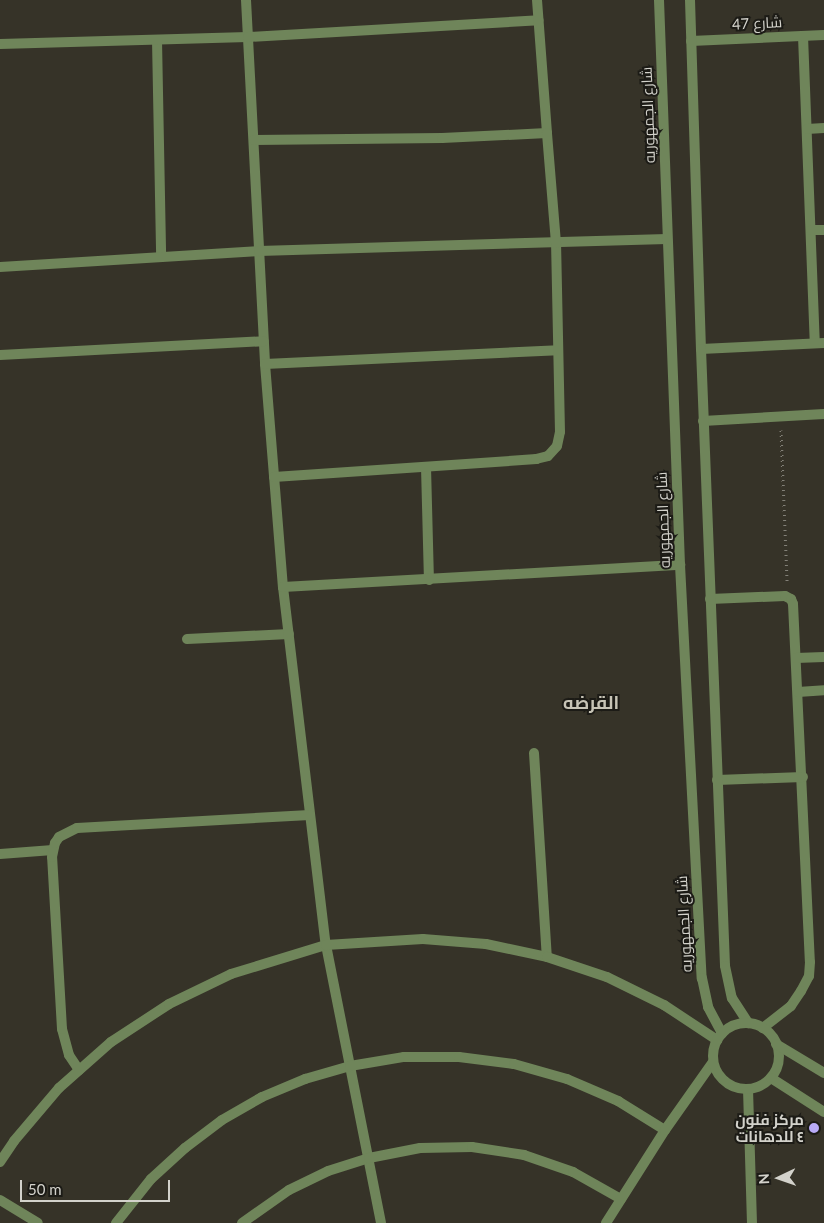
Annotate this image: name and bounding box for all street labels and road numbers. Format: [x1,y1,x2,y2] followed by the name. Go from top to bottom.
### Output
[731,13,783,33] street label: شارع 47
[637,66,659,164] street label: شارع الجمهوريه
[652,471,674,569] street label: شارع الجمهوريه
[672,875,696,973] street label: شارع الجمهوريه

